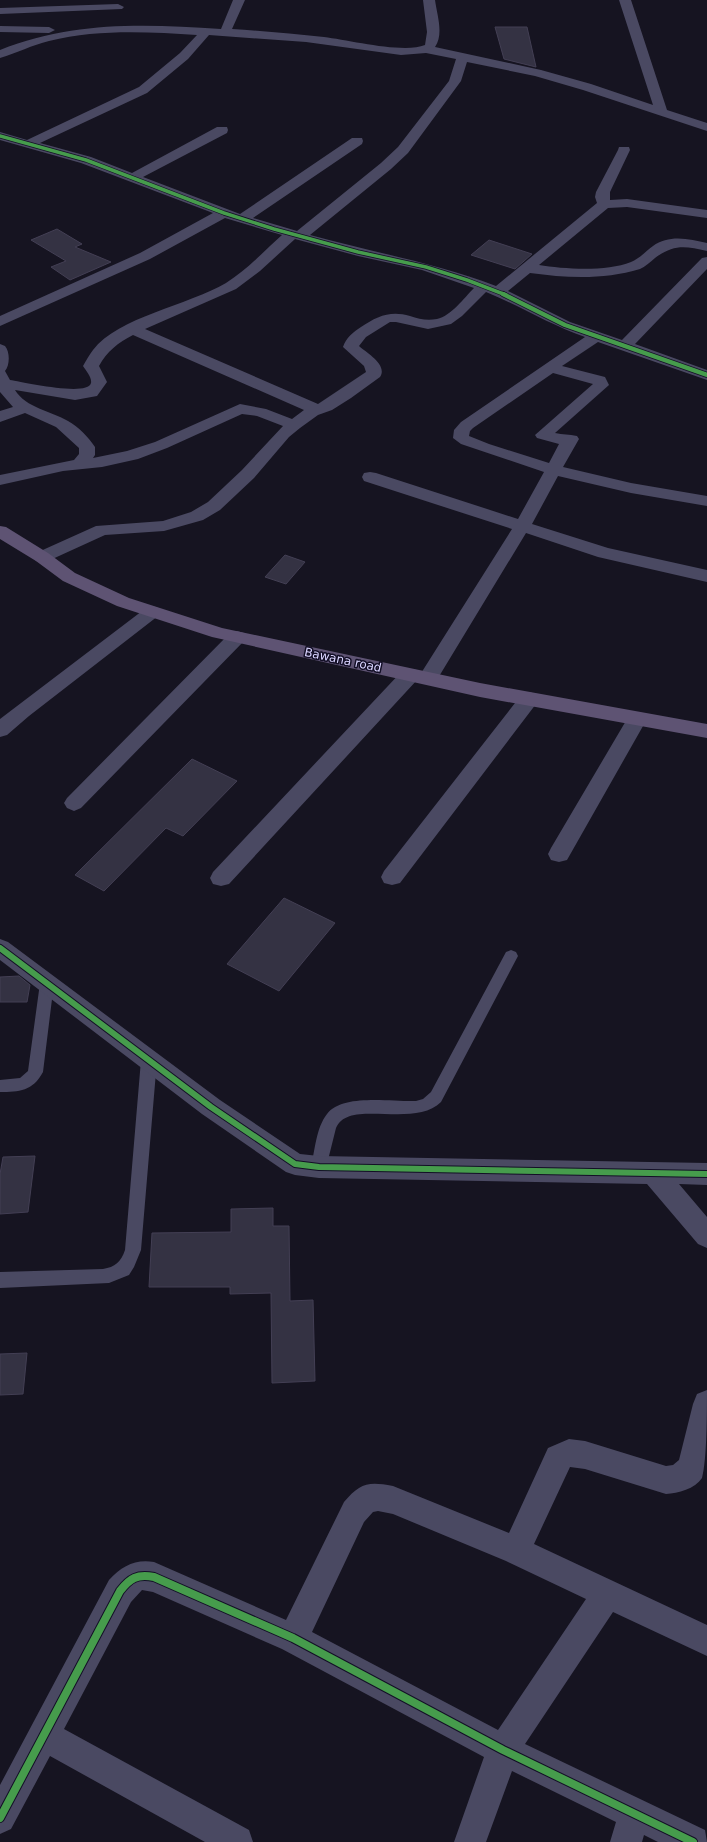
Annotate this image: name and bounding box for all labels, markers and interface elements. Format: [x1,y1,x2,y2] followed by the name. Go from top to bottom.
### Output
[303,645,383,675] street label: Bawana road

